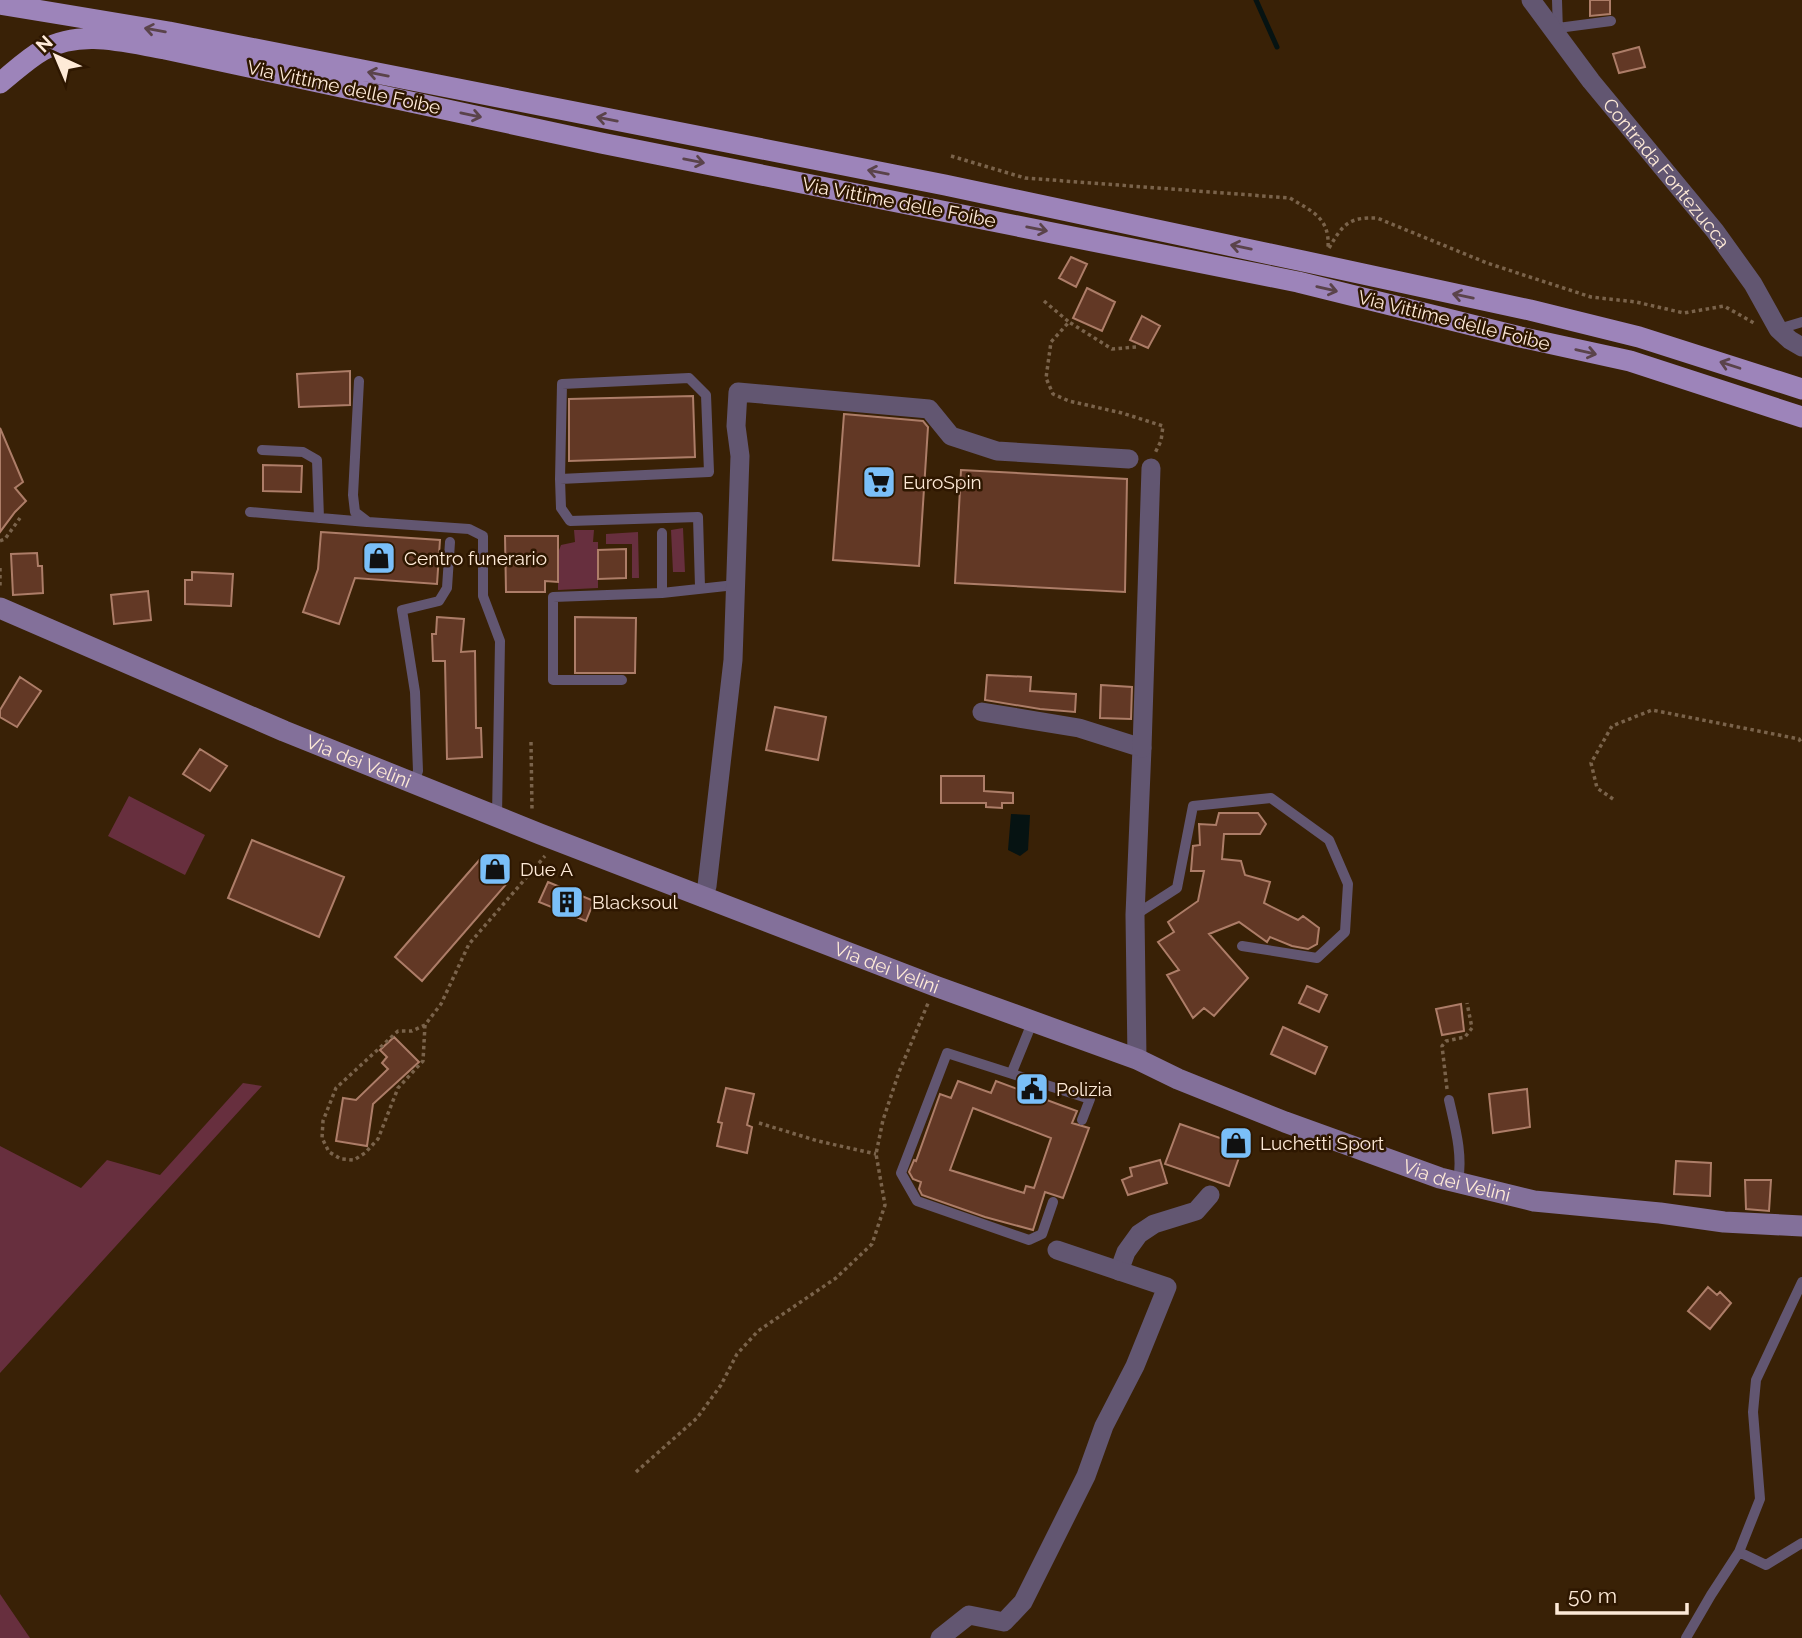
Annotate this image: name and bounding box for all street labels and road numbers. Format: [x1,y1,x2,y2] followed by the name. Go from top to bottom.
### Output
[245,56,443,118] street label: Via Vittime delle Foibe
[1599,94,1735,252] street label: Contrada Fontezucca
[800,172,998,232] street label: Via Vittime delle Foibe
[1356,285,1552,355] street label: Via Vittime delle Foibe
[303,730,414,792] street label: Via dei Velini
[831,937,942,998] street label: Via dei Velini
[1400,1155,1513,1206] street label: Via dei Velini

